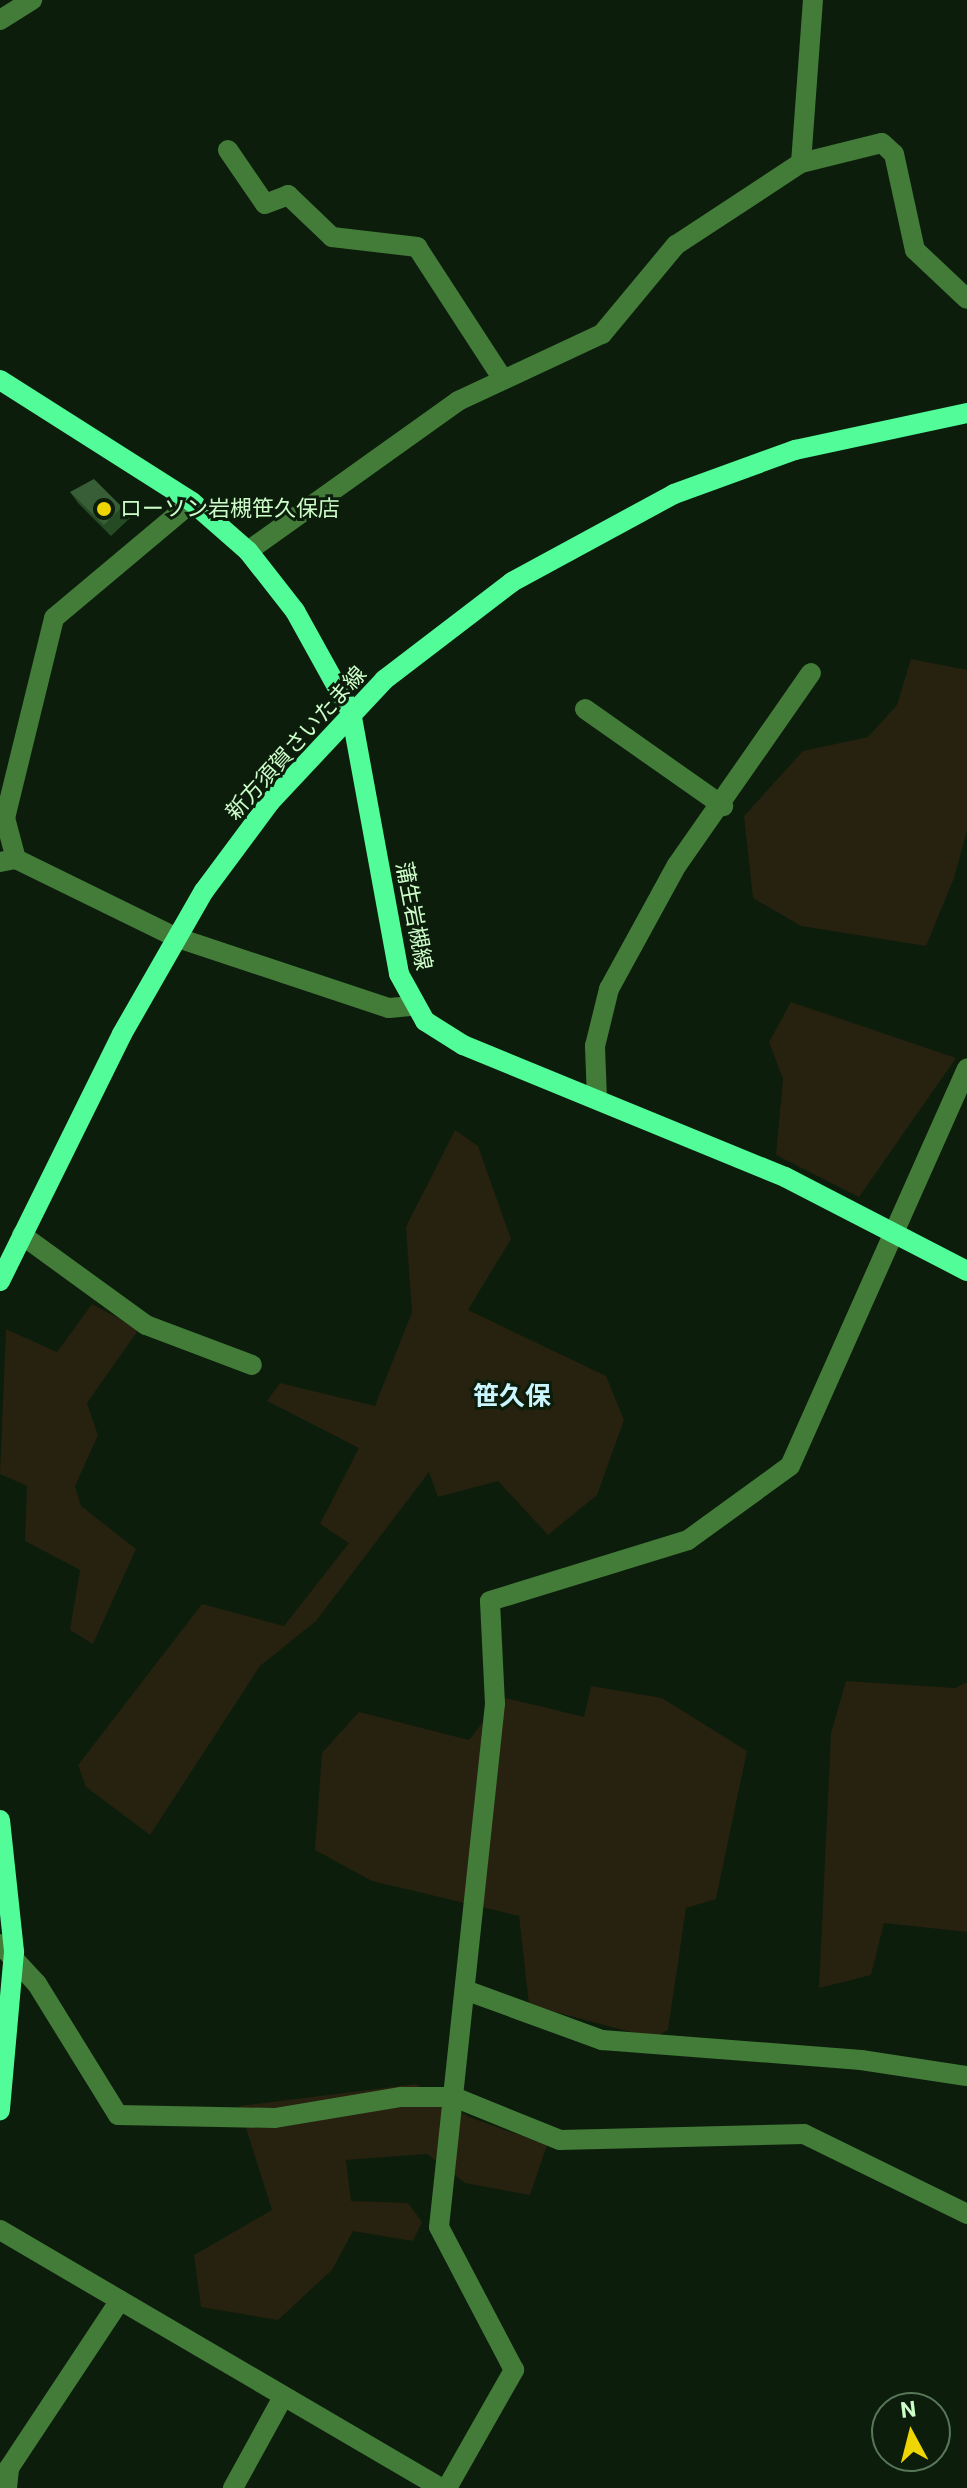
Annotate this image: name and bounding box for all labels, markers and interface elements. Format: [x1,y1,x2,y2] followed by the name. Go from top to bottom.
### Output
[120,496,340,522] place label: ローソン岩槻笹久保店
[95,500,113,518] marker: ローソン岩槻笹久保店
[220,661,372,825] street label: 新方須賀さいたま線
[391,859,437,973] street label: 蒲生岩槻線
[473,1381,551,1413] district label: 笹久保
[871,2392,951,2472] north arrow
[899,2396,917,2423] text: N

